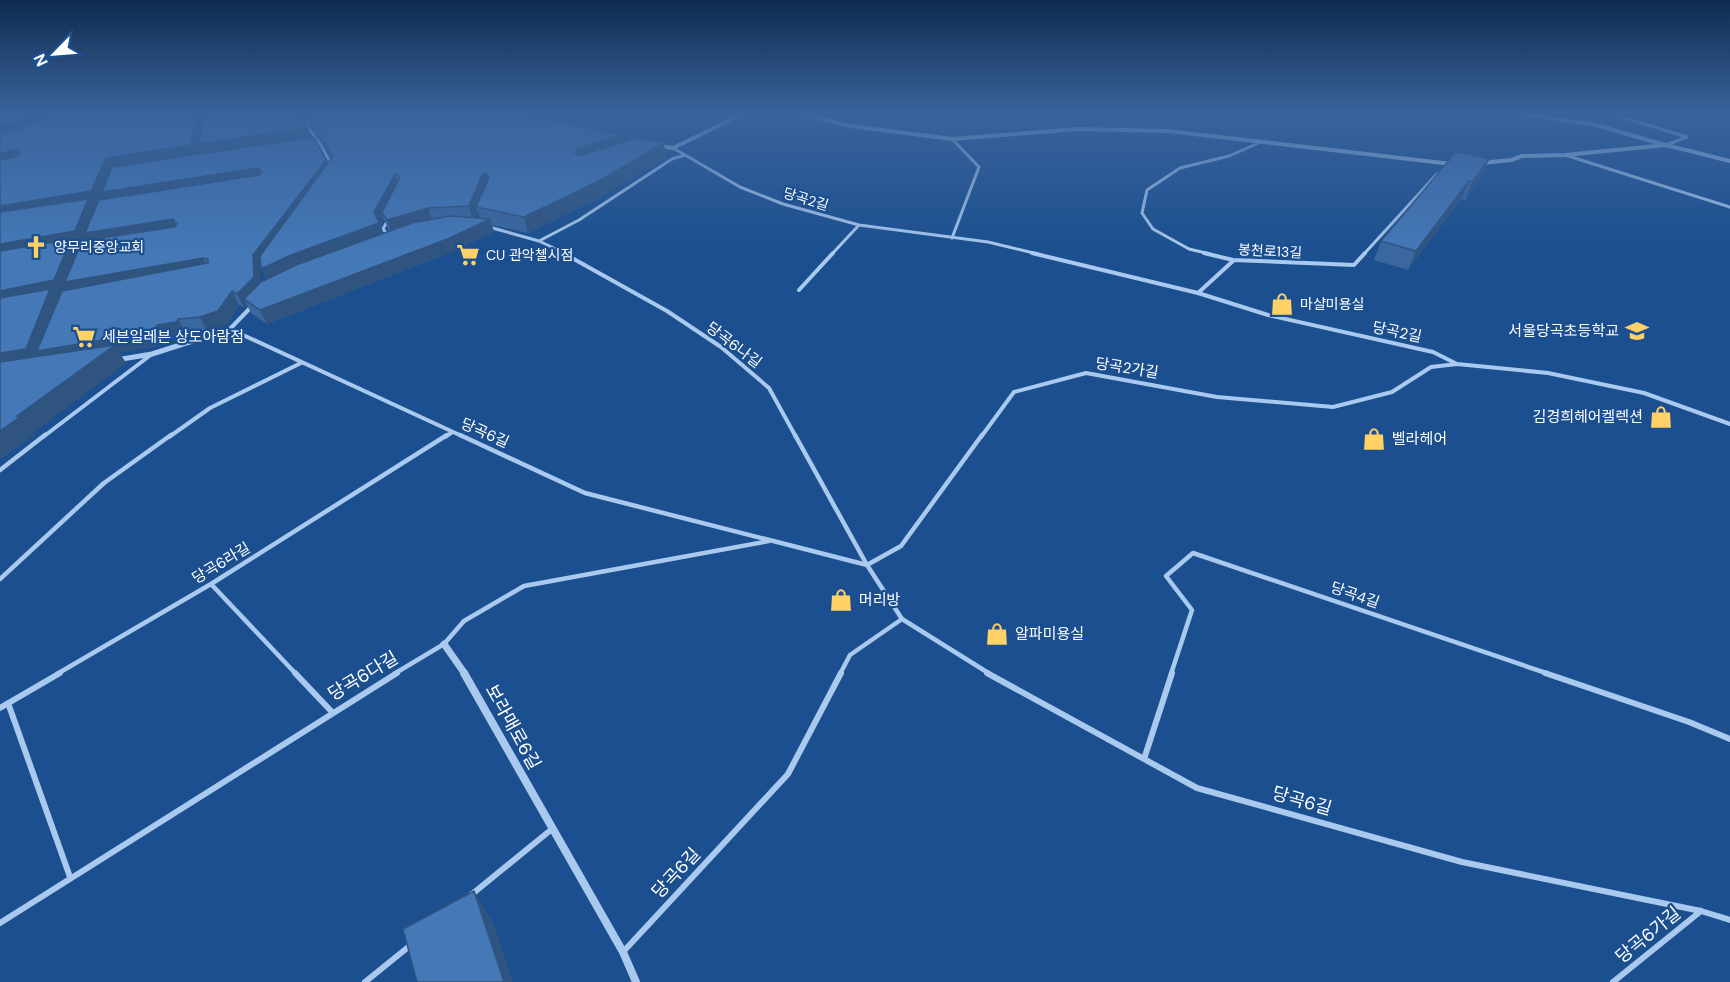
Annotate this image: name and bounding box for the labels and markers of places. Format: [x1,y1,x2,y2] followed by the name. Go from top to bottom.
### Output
[23,234,49,260] church icon: 양무리중앙교회
[54,238,144,256] place label: 양무리중앙교회
[455,242,481,268] supermarket icon: CU 관악첼시점
[486,246,573,264] place label: CU 관악첼시점
[1269,291,1295,317] shop icon: 마샬미용실
[1300,295,1364,313] place label: 마샬미용실
[1624,318,1650,344] school or university icon: 서울당곡초등학교
[1509,321,1619,341] place label: 서울당곡초등학교
[71,324,97,350] supermarket icon: 세븐일레븐 상도아람점
[102,327,244,347] place label: 세븐일레븐 상도아람점
[1648,404,1674,430] shop icon: 김경희헤어켈렉션
[1533,407,1643,427] place label: 김경희헤어켈렉션
[1361,426,1387,452] shop icon: 벨라헤어
[1392,429,1447,449] place label: 벨라헤어
[828,587,854,613] shop icon: 머리방
[859,590,901,610] place label: 머리방
[984,621,1010,647] shop icon: 알파미용실
[1015,624,1084,644] place label: 알파미용실

